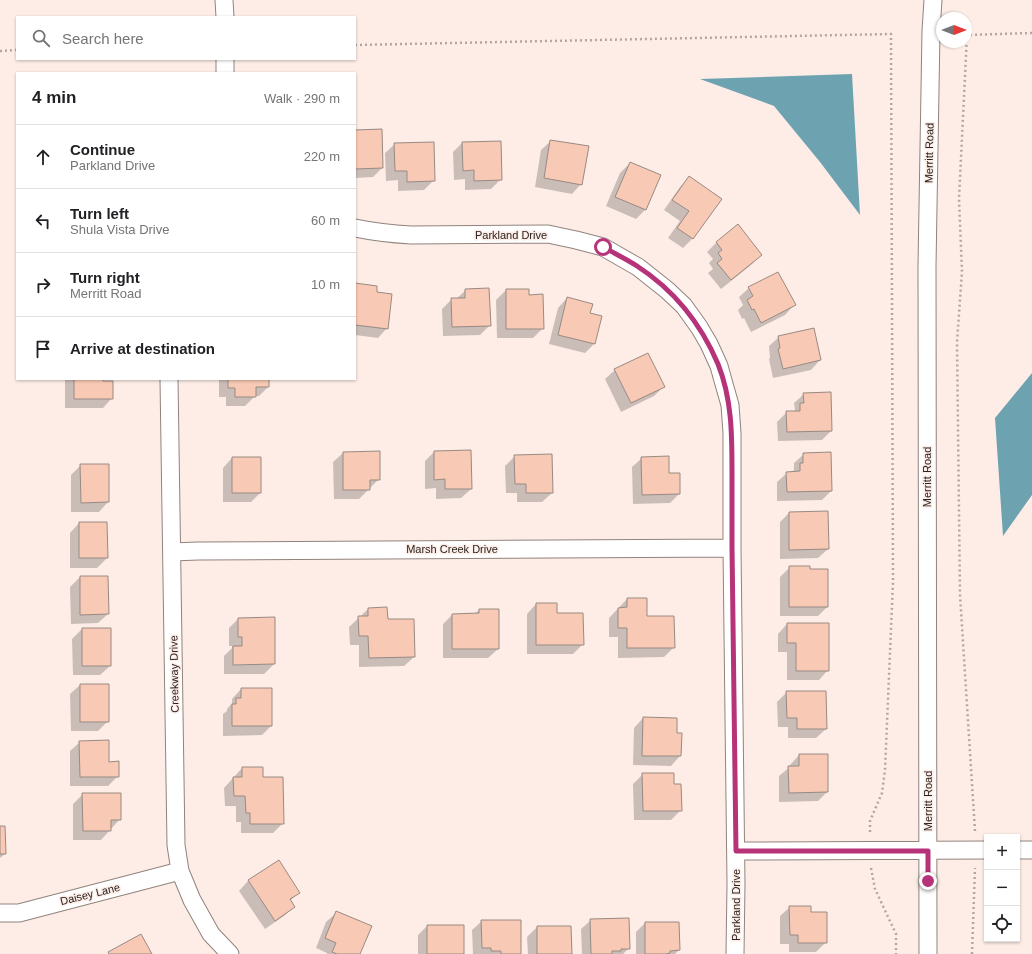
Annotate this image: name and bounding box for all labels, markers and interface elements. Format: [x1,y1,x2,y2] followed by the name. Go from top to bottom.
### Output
[936,12,972,48] north arrow
[16,16,356,60] search box
[30,27,52,49] icon: search
[62,30,144,47] text: Search here
[32,88,76,107] text: 4 min
[264,91,340,106] text: Walk · 290 m
[922,123,936,183] street label: Merritt Road
[70,141,135,158] text: Continue
[32,146,54,168] icon: ahead
[304,149,340,164] text: 220 m
[70,158,155,173] text: Parkland Drive
[70,205,129,222] text: Turn left
[32,210,54,232] icon: left
[311,213,340,228] text: 60 m
[70,222,169,237] text: Shula Vista Drive
[475,229,547,241] street label: Parkland Drive
[594,238,612,256] route start
[70,269,140,286] text: Turn right
[32,274,54,296] icon: right
[311,277,340,292] text: 10 m
[70,286,142,301] text: Merritt Road
[32,338,54,360] icon: arrive
[70,340,215,357] text: Arrive at destination
[921,447,933,507] street label: Merritt Road
[406,543,498,555] street label: Marsh Creek Drive
[167,635,181,713] street label: Creekway Drive
[922,771,934,831] street label: Merritt Road
[984,834,1020,942] map controls
[984,834,1020,870] button: +
[730,869,742,941] street label: Parkland Drive
[984,870,1020,906] button: −
[919,872,937,890] route end
[59,881,121,907] street label: Daisey Lane
[984,906,1020,942] button: locate

